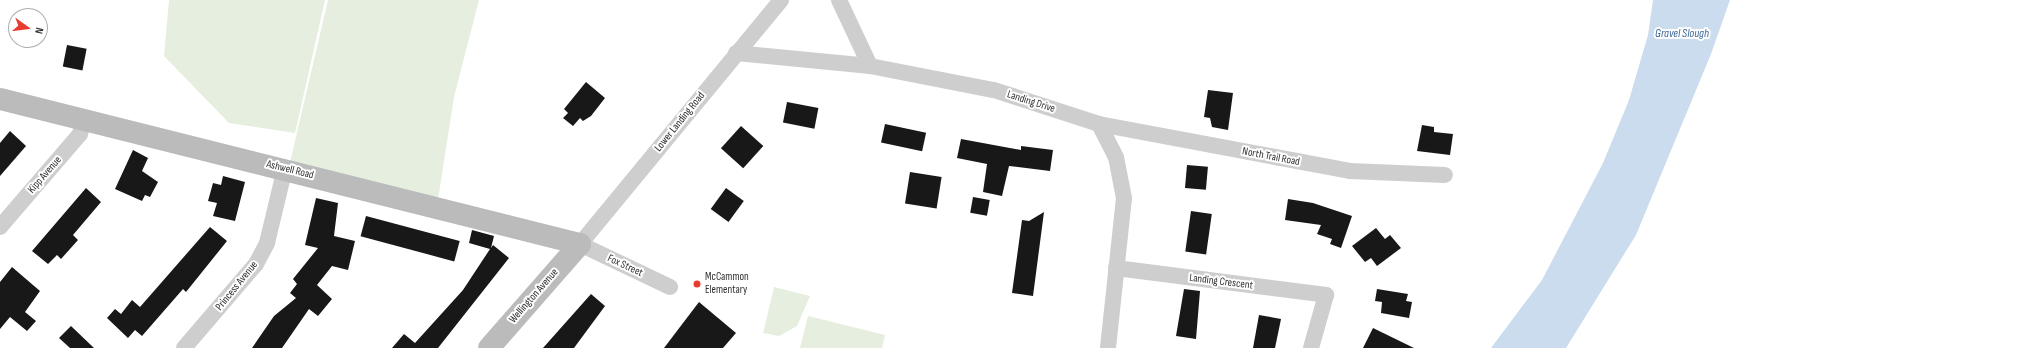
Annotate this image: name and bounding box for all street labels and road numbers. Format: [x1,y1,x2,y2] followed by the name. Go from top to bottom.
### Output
[1005,88,1057,116] street label: Landing Drive
[652,90,708,154] street label: Lower Landing Road
[1241,145,1301,169] street label: North Trail Road
[25,154,65,196] street label: Kipp Avenue
[265,158,315,182] street label: Ashwell Road
[605,252,645,280] street label: Fox Street
[213,259,261,313] street label: Princess Avenue
[507,266,561,326] street label: Wellington Avenue
[1188,272,1254,292] street label: Landing Crescent

